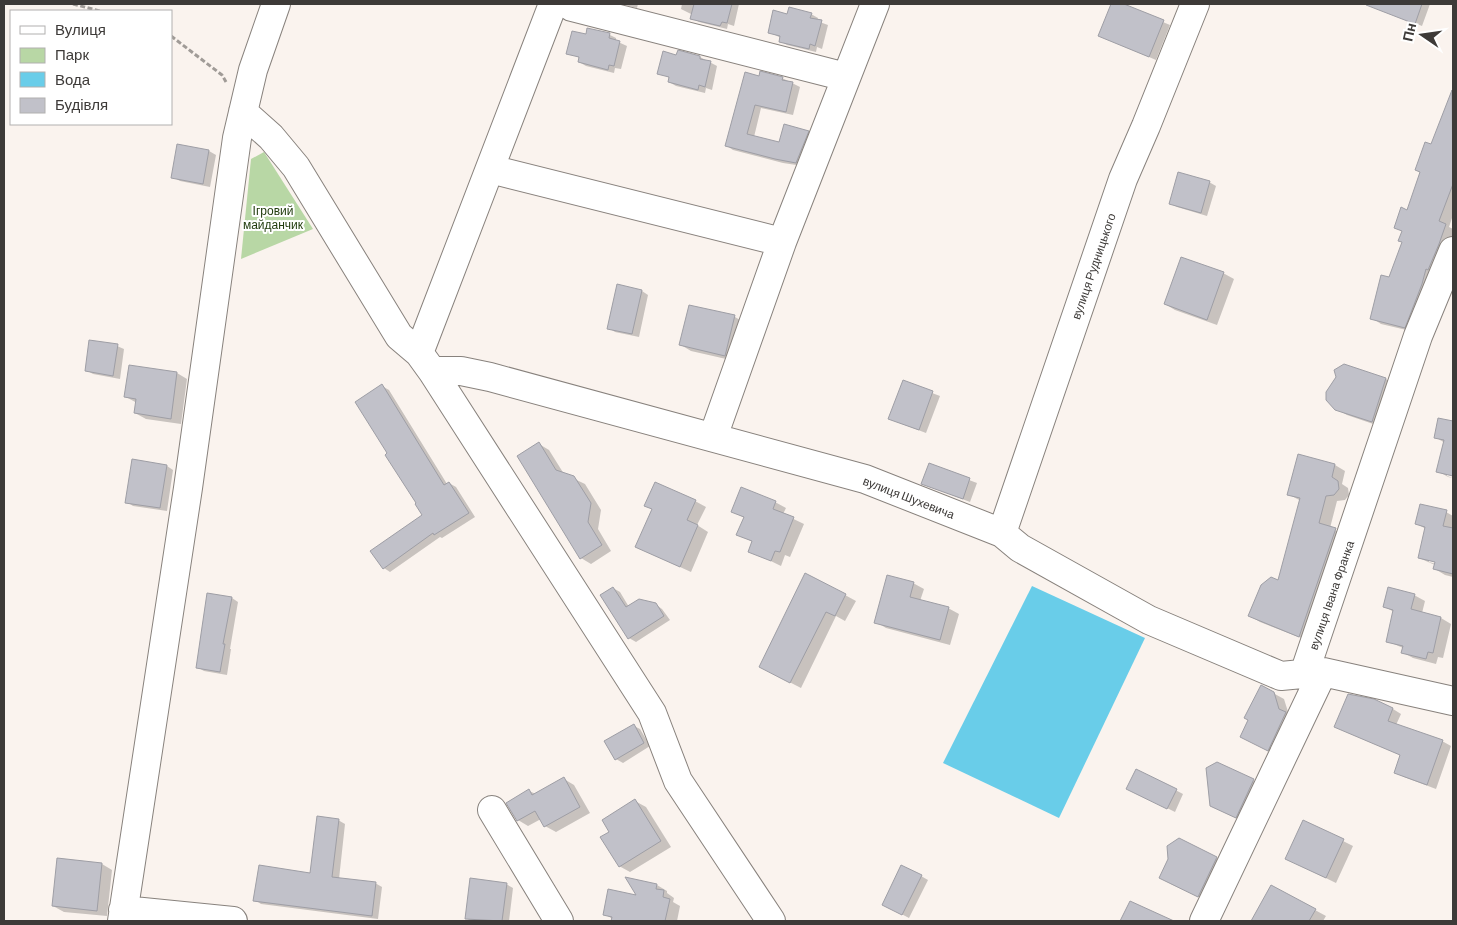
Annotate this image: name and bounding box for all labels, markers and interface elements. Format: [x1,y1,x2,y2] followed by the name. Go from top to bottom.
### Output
[10,10,172,125] legend
[1397,10,1447,60] north arrow
[55,20,106,38] text: Вулиця
[1398,21,1419,43] text: Пн
[55,45,89,63] text: Парк
[55,70,91,88] text: Вода
[55,95,108,113] text: Будівля
[243,203,304,232] park label: Ігровий майданчик
[1068,211,1119,321] street label: вулиця Рудницького
[861,473,957,522] street label: вулиця Шухевича
[1306,538,1357,652] street label: вулиця Івана Франка

